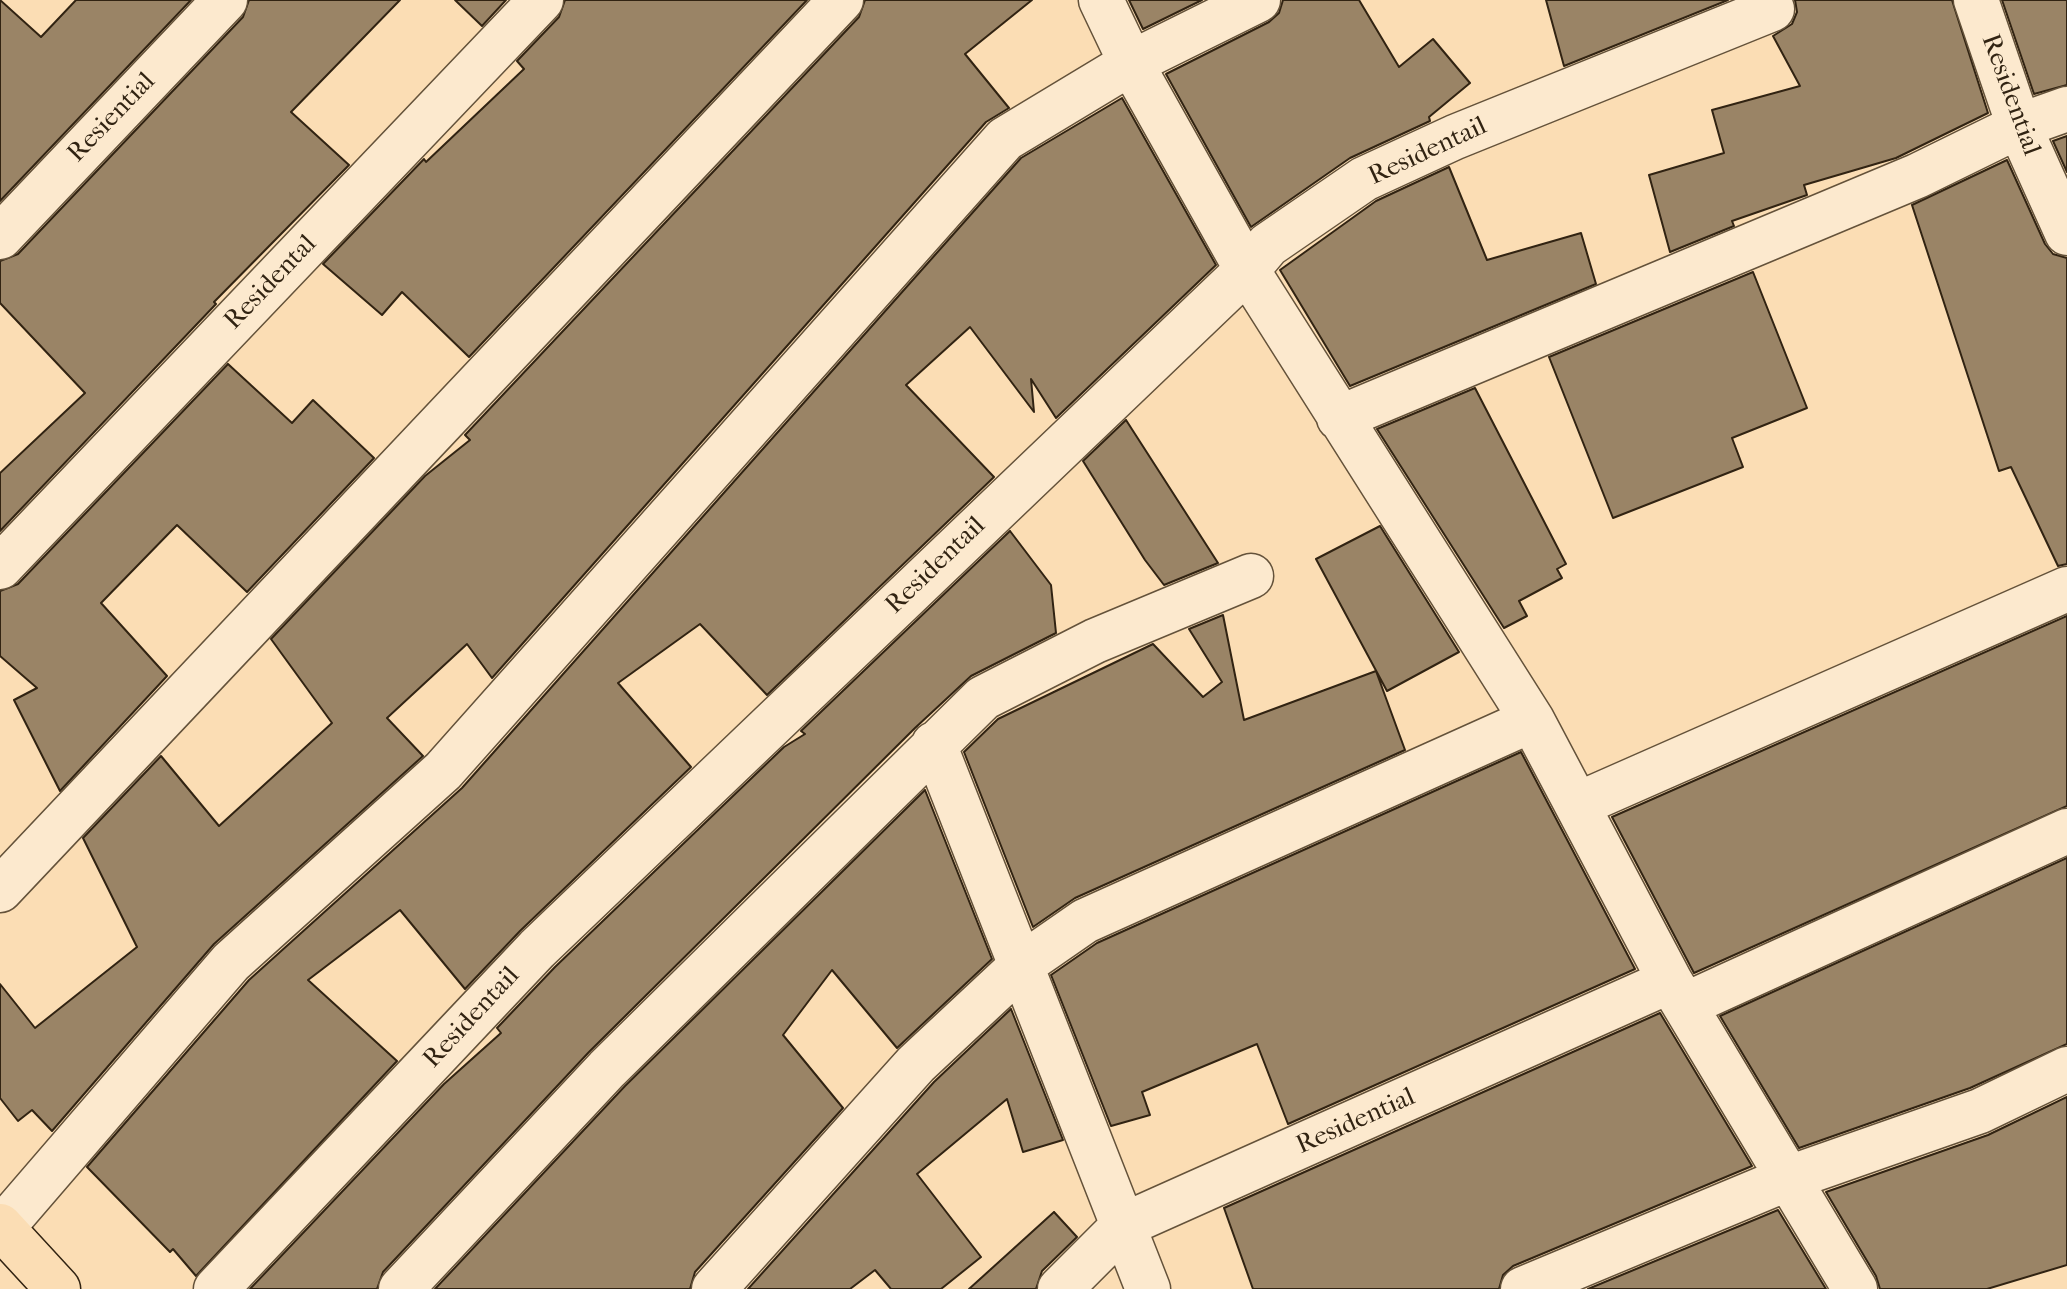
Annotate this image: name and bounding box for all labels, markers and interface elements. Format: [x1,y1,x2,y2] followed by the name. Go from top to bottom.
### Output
[1974,30,2046,160] street label: Residential
[62,67,162,169] street label: Resiential
[1364,111,1492,193] street label: Residentail
[218,229,324,337] street label: Residental
[880,511,992,621] street label: Residentail
[417,961,527,1075] street label: Residentail
[1292,1082,1420,1162] street label: Residential

